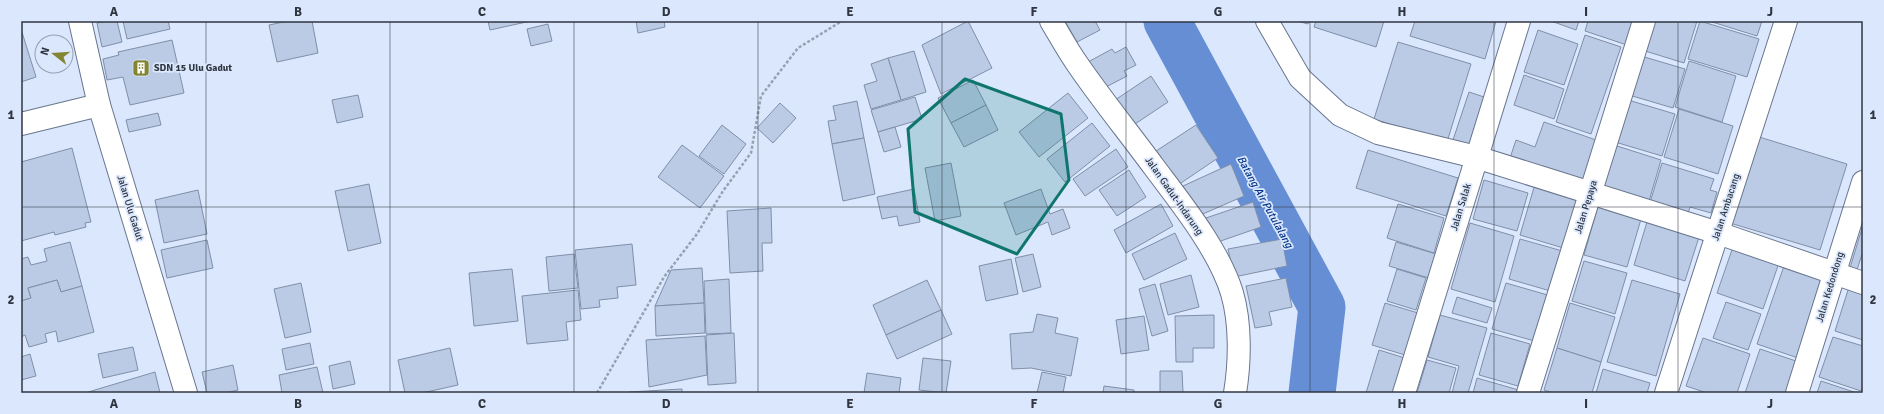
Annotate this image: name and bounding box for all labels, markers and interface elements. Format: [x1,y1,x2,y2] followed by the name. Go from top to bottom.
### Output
[110,4,119,20] text: A
[294,4,302,20] text: B
[478,4,486,20] text: C
[662,4,671,20] text: D
[846,4,854,20] text: E
[1031,4,1038,20] text: F
[1214,4,1222,20] text: G
[1398,4,1406,20] text: H
[1584,4,1588,20] text: I
[1767,4,1773,20] text: J
[34,34,74,74] north arrow
[38,46,52,57] text: N
[131,58,151,78] building icon: SDN 15 Ulu Gadut
[154,62,232,74] place label: SDN 15 Ulu Gadut
[7,107,15,123] text: 1
[1869,107,1877,123] text: 1
[1234,154,1296,251] water label: Batang Air Putulalang
[1142,155,1206,237] street label: Jalan Gadut-Indarung
[1709,172,1743,242] street label: Jalan Ambacang
[114,174,146,243] street label: Jalan Ulu Gadut
[1572,179,1600,235] street label: Jalan Pepaya
[1448,182,1474,232] street label: Jalan Salak
[1814,250,1846,324] street label: Jalan Kedondong
[7,292,15,308] text: 2
[1869,292,1877,308] text: 2
[110,396,119,412] text: A
[294,396,302,412] text: B
[478,396,486,412] text: C
[662,396,671,412] text: D
[846,396,854,412] text: E
[1031,396,1038,412] text: F
[1214,396,1222,412] text: G
[1398,396,1406,412] text: H
[1584,396,1588,412] text: I
[1767,396,1773,412] text: J

